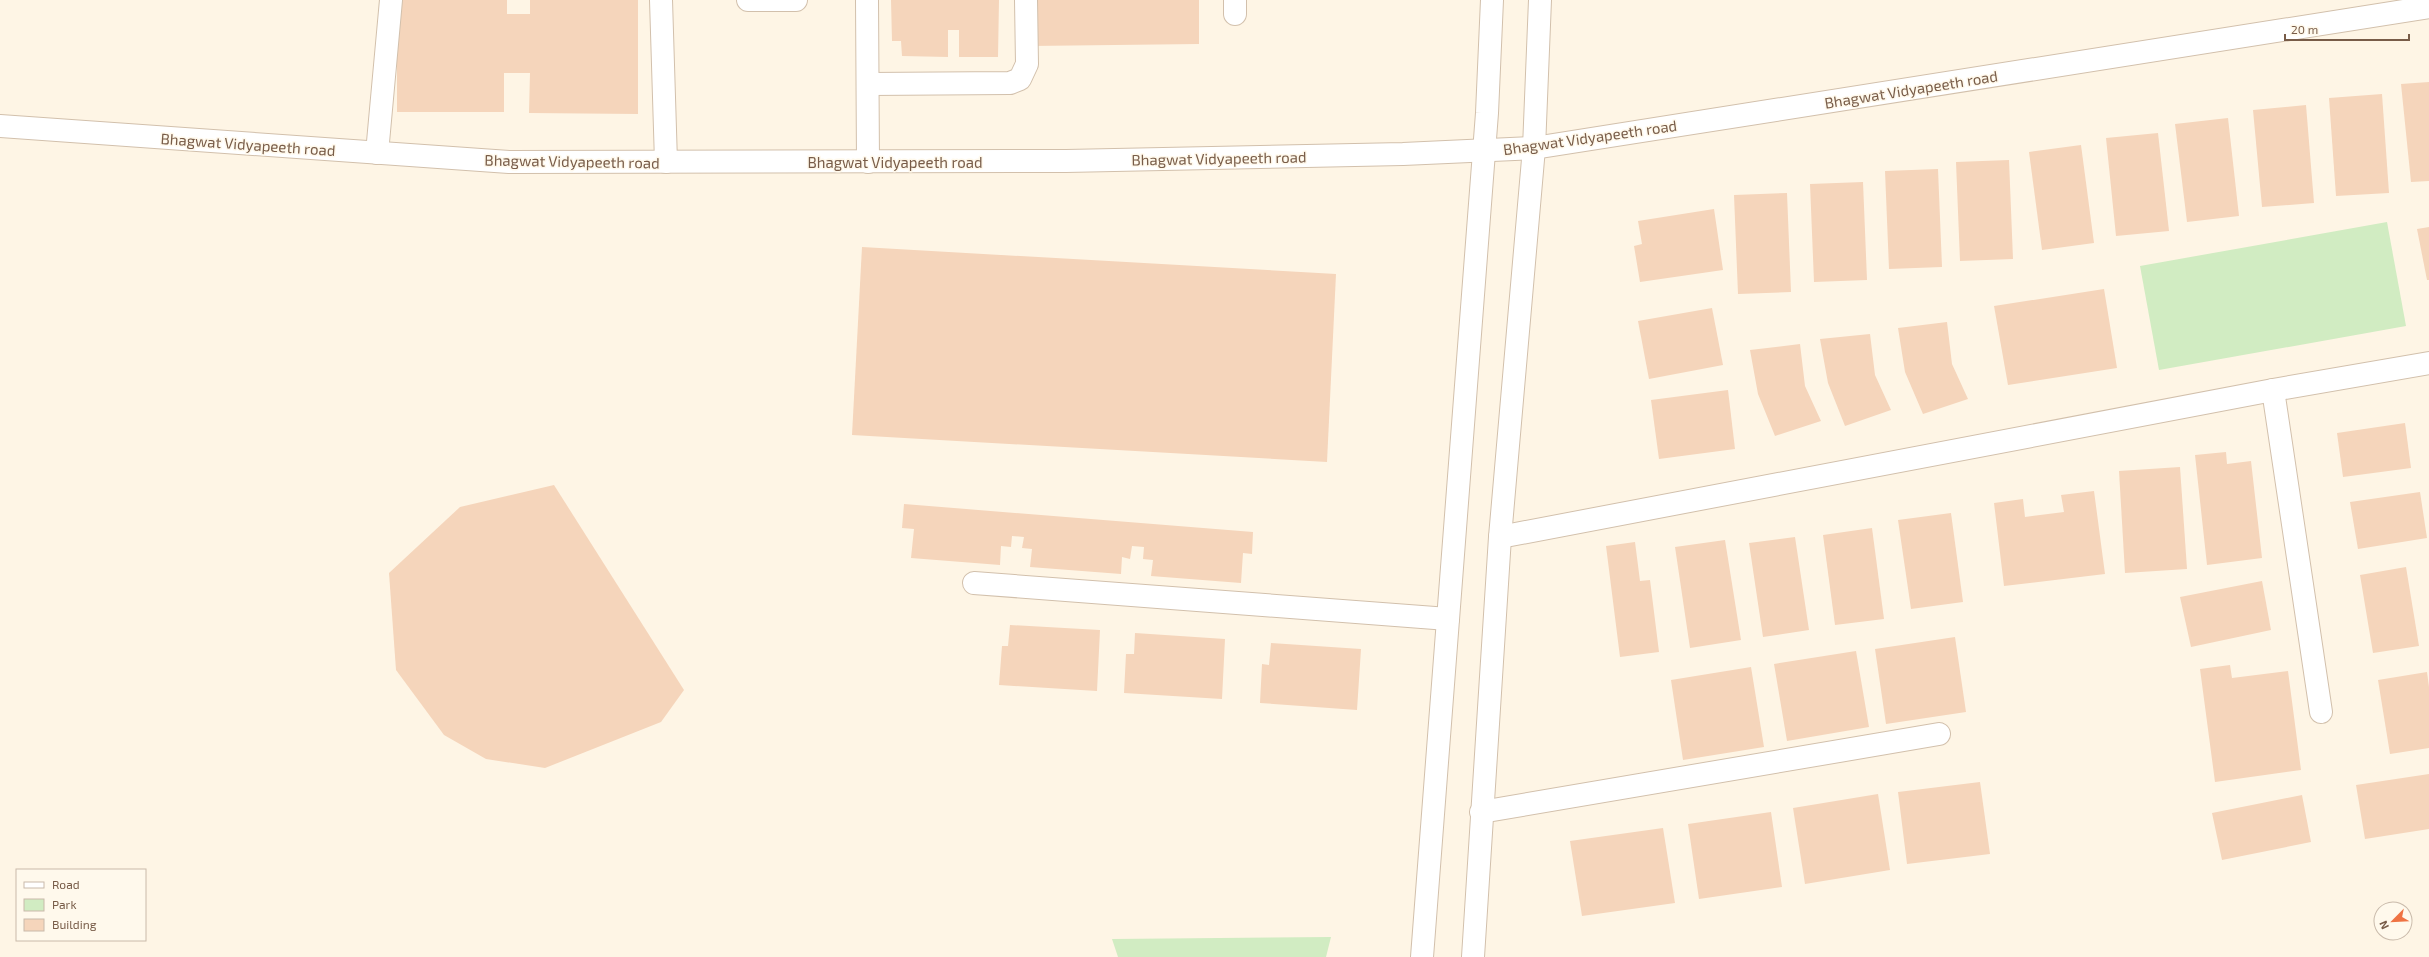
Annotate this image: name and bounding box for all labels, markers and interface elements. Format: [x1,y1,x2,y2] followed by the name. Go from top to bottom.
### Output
[2285,16,2409,42] scale bar
[2291,22,2318,36] text: 20 m
[1823,66,1999,112] street label: Bhagwat Vidyapeeth road
[1502,116,1678,158] street label: Bhagwat Vidyapeeth road
[160,129,336,159] street label: Bhagwat Vidyapeeth road
[1131,147,1307,169] street label: Bhagwat Vidyapeeth road
[484,150,660,172] street label: Bhagwat Vidyapeeth road
[807,153,983,171] street label: Bhagwat Vidyapeeth road
[16,869,146,941] legend
[52,877,80,891] text: Road
[52,897,77,911] text: Park
[2373,901,2413,941] north arrow
[52,917,97,931] text: Building
[2376,919,2391,932] text: N

